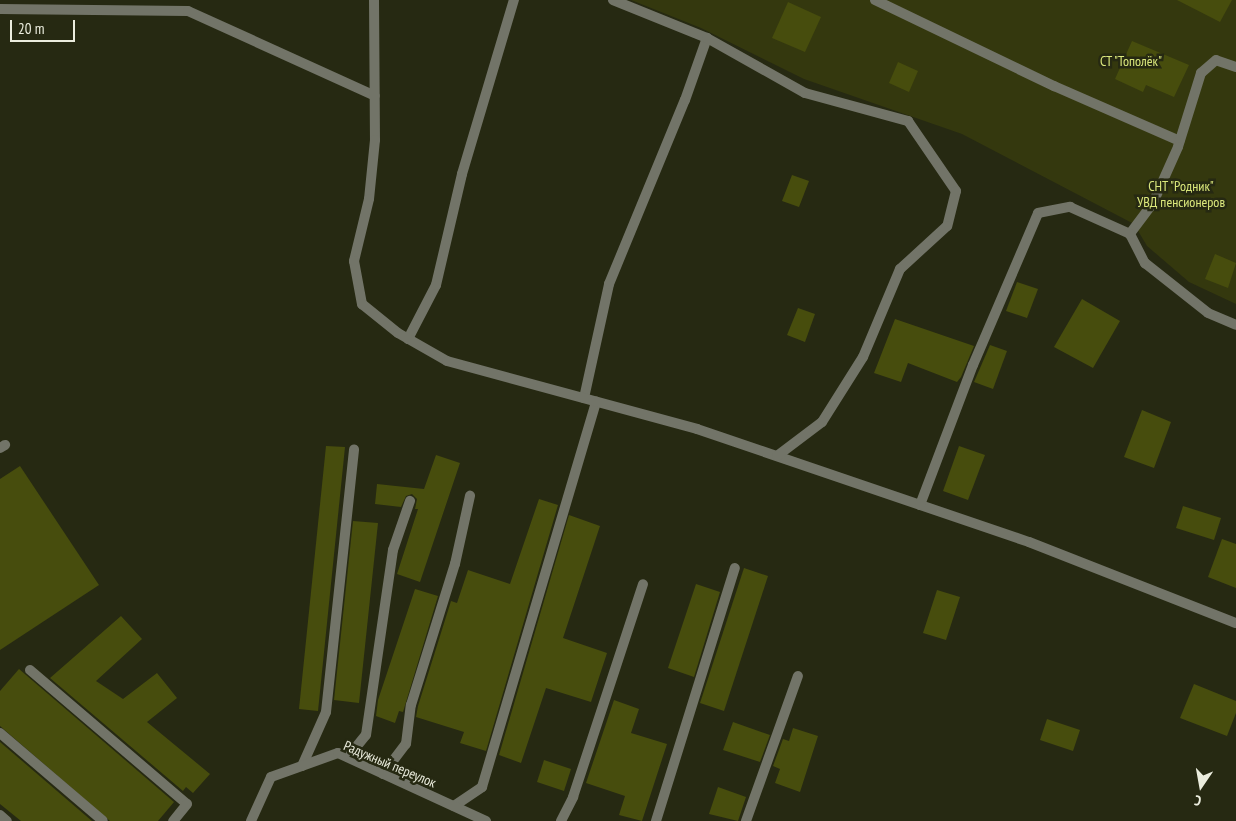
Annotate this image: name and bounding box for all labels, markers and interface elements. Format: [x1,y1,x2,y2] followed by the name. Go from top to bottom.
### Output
[12,10,78,42] scale bar
[18,19,44,38] text: 20 m
[1099,53,1163,69] park label: СТ "Тополёк"
[1137,178,1225,210] park label: СНТ "Родник" УВД пенсионеров
[341,737,439,791] street label: Радужный переулок
[1176,761,1226,811] north arrow
[1193,791,1203,810] text: С

